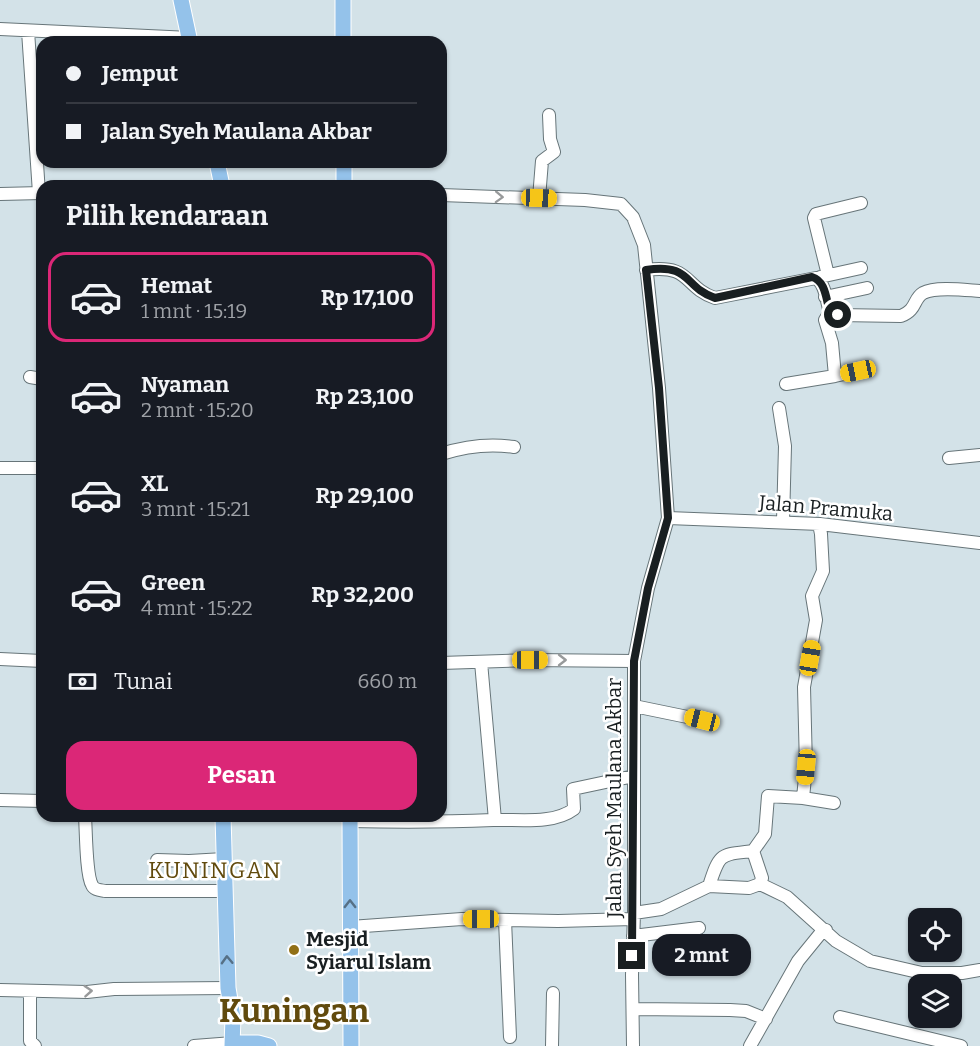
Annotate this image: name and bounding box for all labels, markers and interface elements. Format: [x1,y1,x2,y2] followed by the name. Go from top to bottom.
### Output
[102,60,178,87] text: Jemput
[102,118,372,145] text: Jalan Syeh Maulana Akbar
[521,188,557,208] car
[495,191,504,203] one-way arrow
[66,200,268,232] text: Pilih kendaraan
[69,270,123,324] icon: car
[141,272,212,299] text: Hemat
[321,284,414,311] text: Rp 17,100
[141,299,247,323] text: 1 mnt · 15:19
[824,301,851,328] route start
[839,358,877,384] car
[69,369,123,423] icon: car
[141,371,229,398] text: Nyaman
[316,383,414,410] text: Rp 23,100
[141,398,254,422] text: 2 mnt · 15:20
[69,468,123,522] icon: car
[141,470,168,497] text: XL
[316,482,414,509] text: Rp 29,100
[757,490,894,526] street label: Jalan Pramuka
[141,497,250,521] text: 3 mnt · 15:21
[69,567,123,621] icon: car
[141,569,205,596] text: Green
[311,581,414,608] text: Rp 32,200
[141,596,253,620] text: 4 mnt · 15:22
[798,639,822,677] car
[512,651,548,669] car
[558,654,567,666] one-way arrow
[66,665,99,698] icon: cash
[114,668,173,695] text: Tunai
[358,669,417,693] text: 660 m
[602,678,626,919] street label: Jalan Syeh Maulana Akbar
[682,707,722,733] car
[66,741,417,810] button: Pesan
[795,748,817,786] car
[148,857,282,884] district label: KUNINGAN
[344,899,356,908] one-way arrow
[908,908,962,1028] map controls
[908,908,962,962] button: locate
[463,910,499,928] car
[306,927,431,974] place label: Mesjid Syiarul Islam
[653,935,752,977] callout: 2 mnt
[618,942,645,969] route end
[287,943,301,957] marker: Mesjid Syiarul Islam
[674,943,729,967] text: 2 mnt
[221,956,234,965] one-way arrow
[908,974,962,1028] button: layers
[84,985,93,998] one-way arrow
[219,992,369,1030] district label: Kuningan

